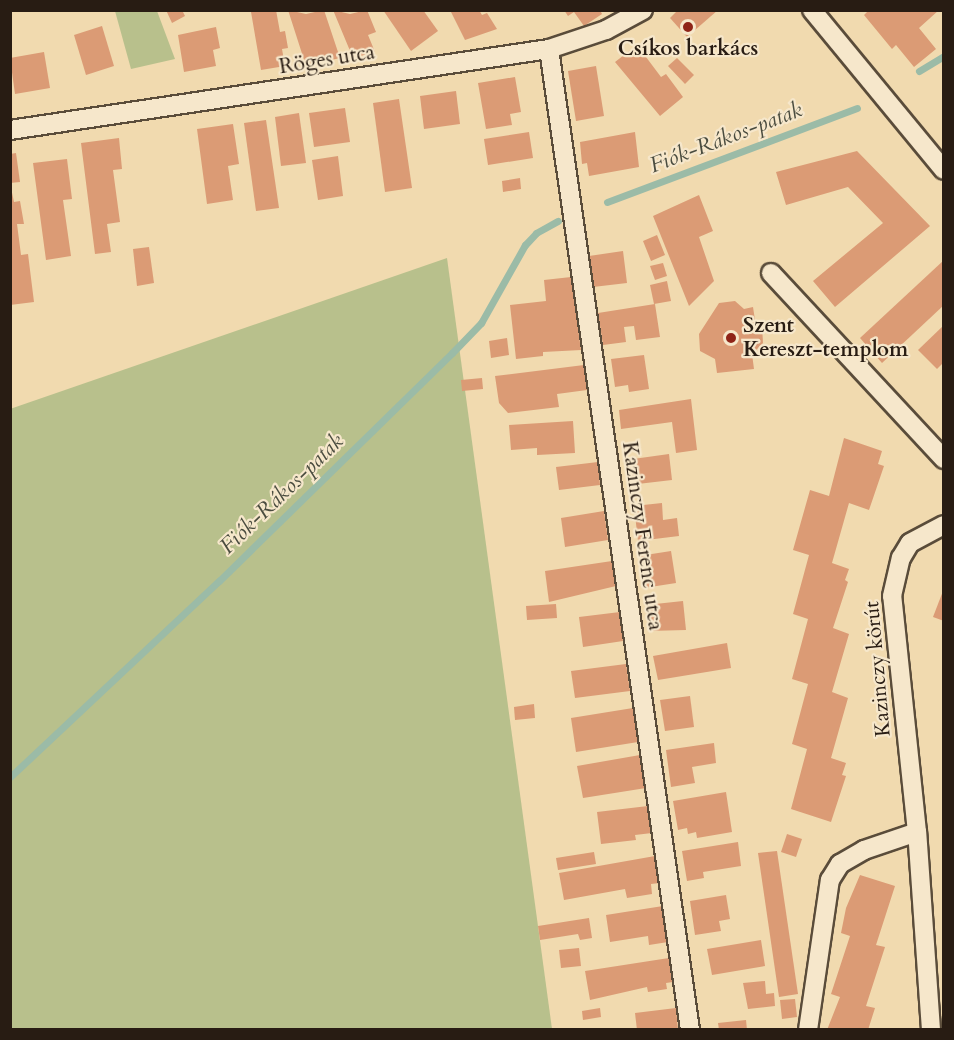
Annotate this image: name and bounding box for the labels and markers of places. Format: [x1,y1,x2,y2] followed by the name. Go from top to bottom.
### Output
[681,20,695,34] marker: Csíkos barkács
[618,36,758,62] place label: Csíkos barkács
[743,313,908,363] place label: Szent Kereszt-templom
[724,331,738,345] marker: Szent Kereszt-templom

